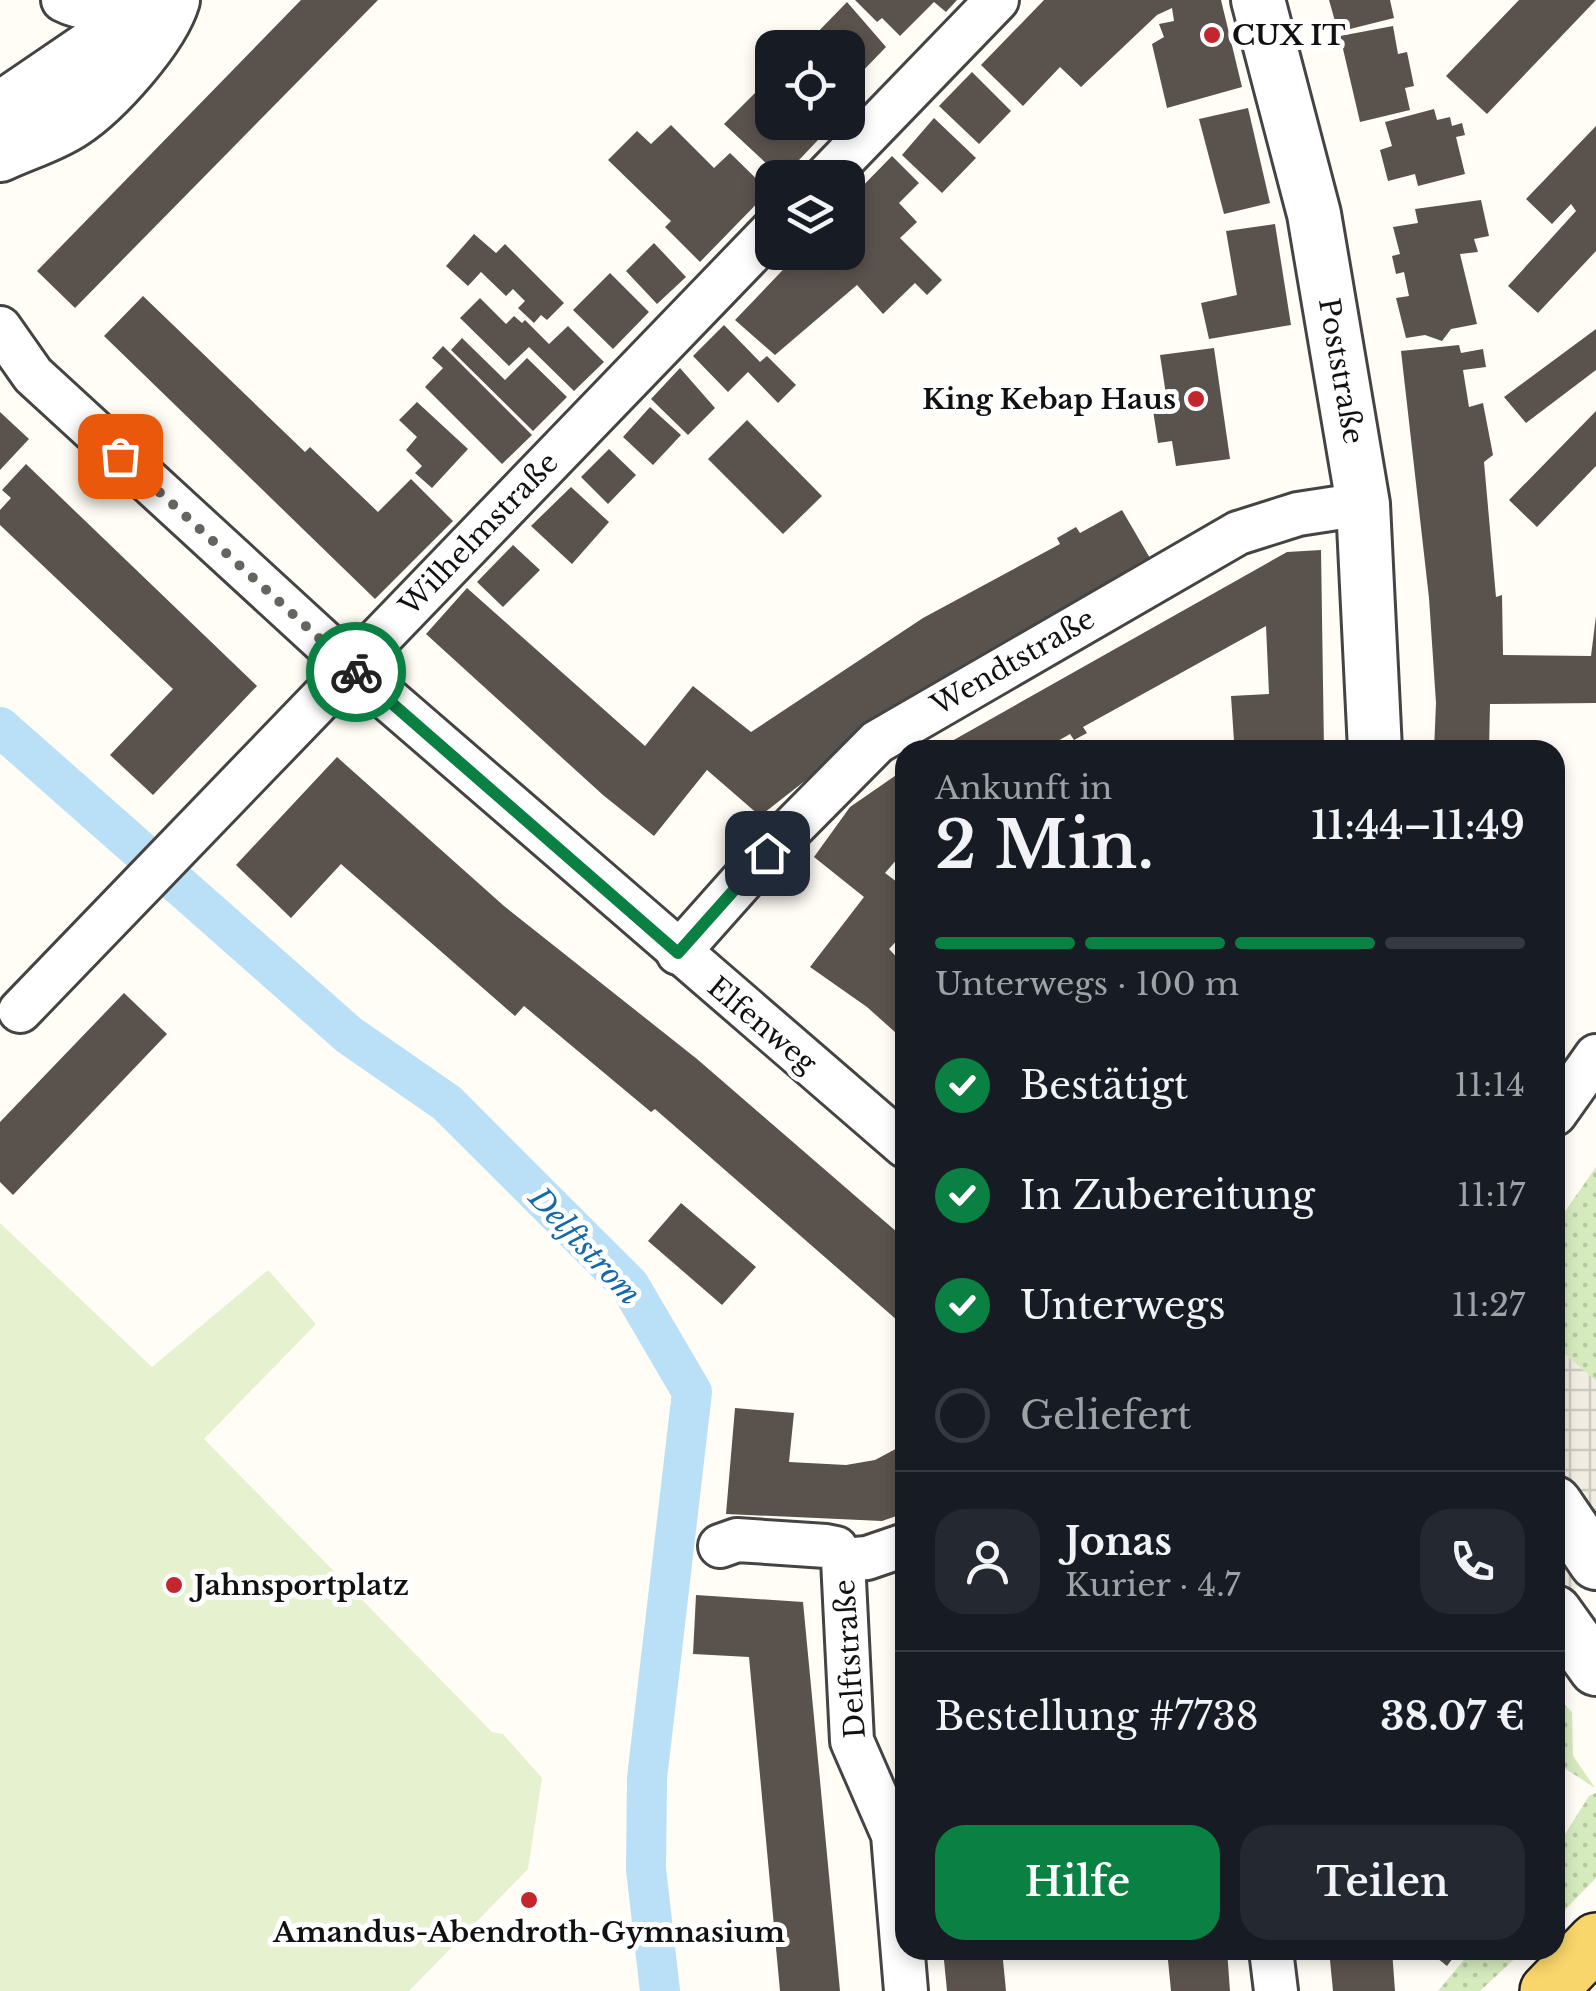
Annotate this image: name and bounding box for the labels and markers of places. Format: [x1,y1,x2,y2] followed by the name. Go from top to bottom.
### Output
[1232,18,1346,53] place label: CUX IT
[1201,24,1223,46] marker: CUX IT
[922,382,1176,417] place label: King Kebap Haus
[1185,388,1207,410] marker: King Kebap Haus
[78,414,163,499] pin
[725,811,810,896] pin
[189,1568,409,1603] place label: Jahnsportplatz
[163,1574,185,1596] marker: Jahnsportplatz
[518,1889,540,1911] marker: Amandus-Abendroth-Gymnasium
[272,1915,785,1950] place label: Amandus-Abendroth-Gymnasium

